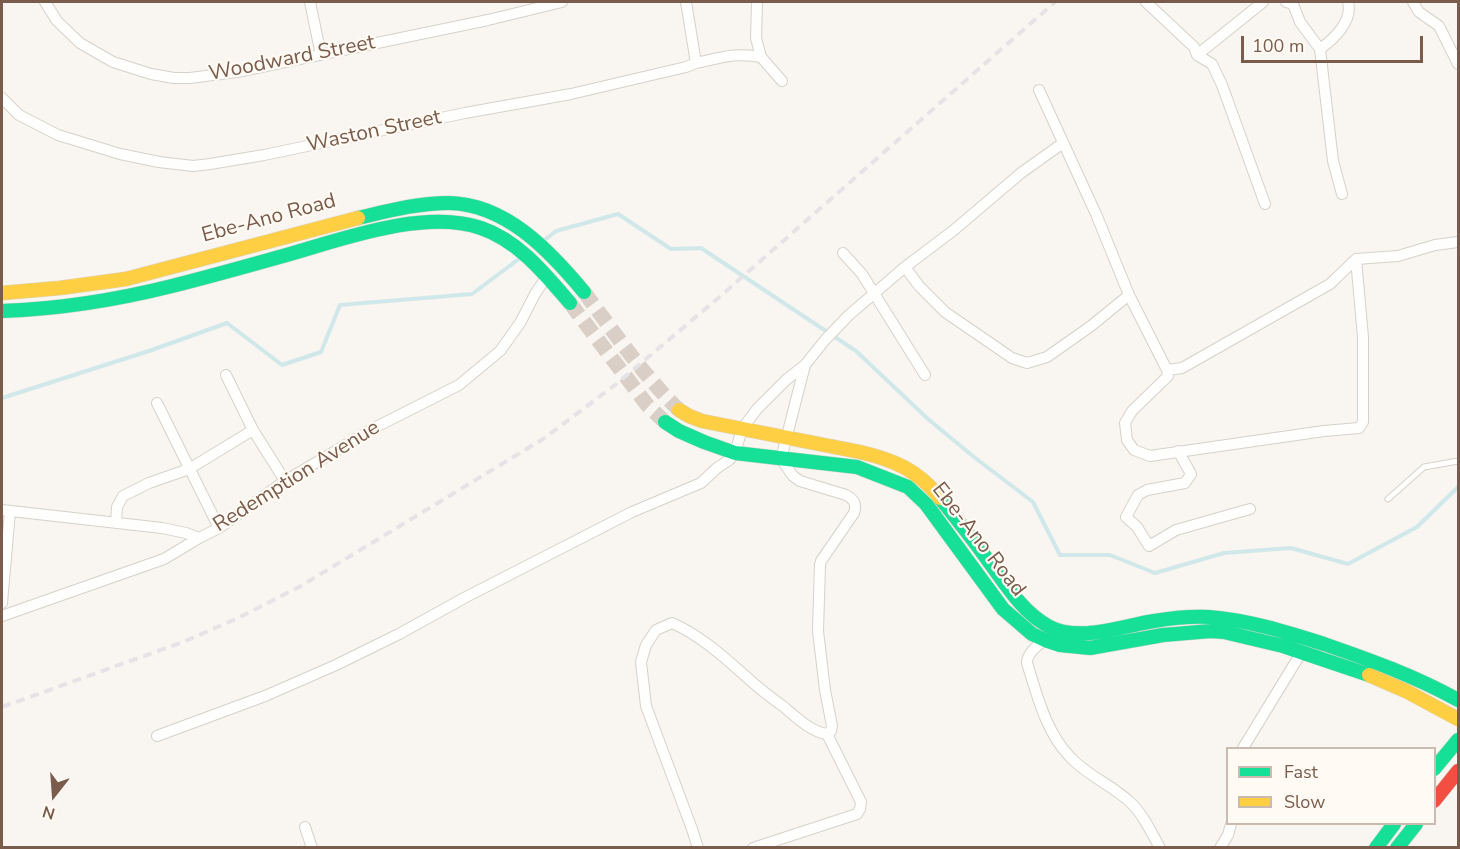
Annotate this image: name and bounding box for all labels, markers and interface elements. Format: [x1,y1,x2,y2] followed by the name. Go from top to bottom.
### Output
[1244,24,1426,62] scale bar
[207,31,377,87] street label: Woodward Street
[1252,34,1304,58] text: 100 m
[305,105,443,159] street label: Waston Street
[199,189,339,249] street label: Ebe-Ano Road
[209,416,385,538] street label: Redemption Avenue
[926,478,1030,602] street label: Ebe-Ano Road
[1226,747,1436,825] legend
[1284,760,1318,784] text: Fast
[24,765,84,825] north arrow
[1284,790,1325,814] text: Slow
[40,800,58,824] text: N

